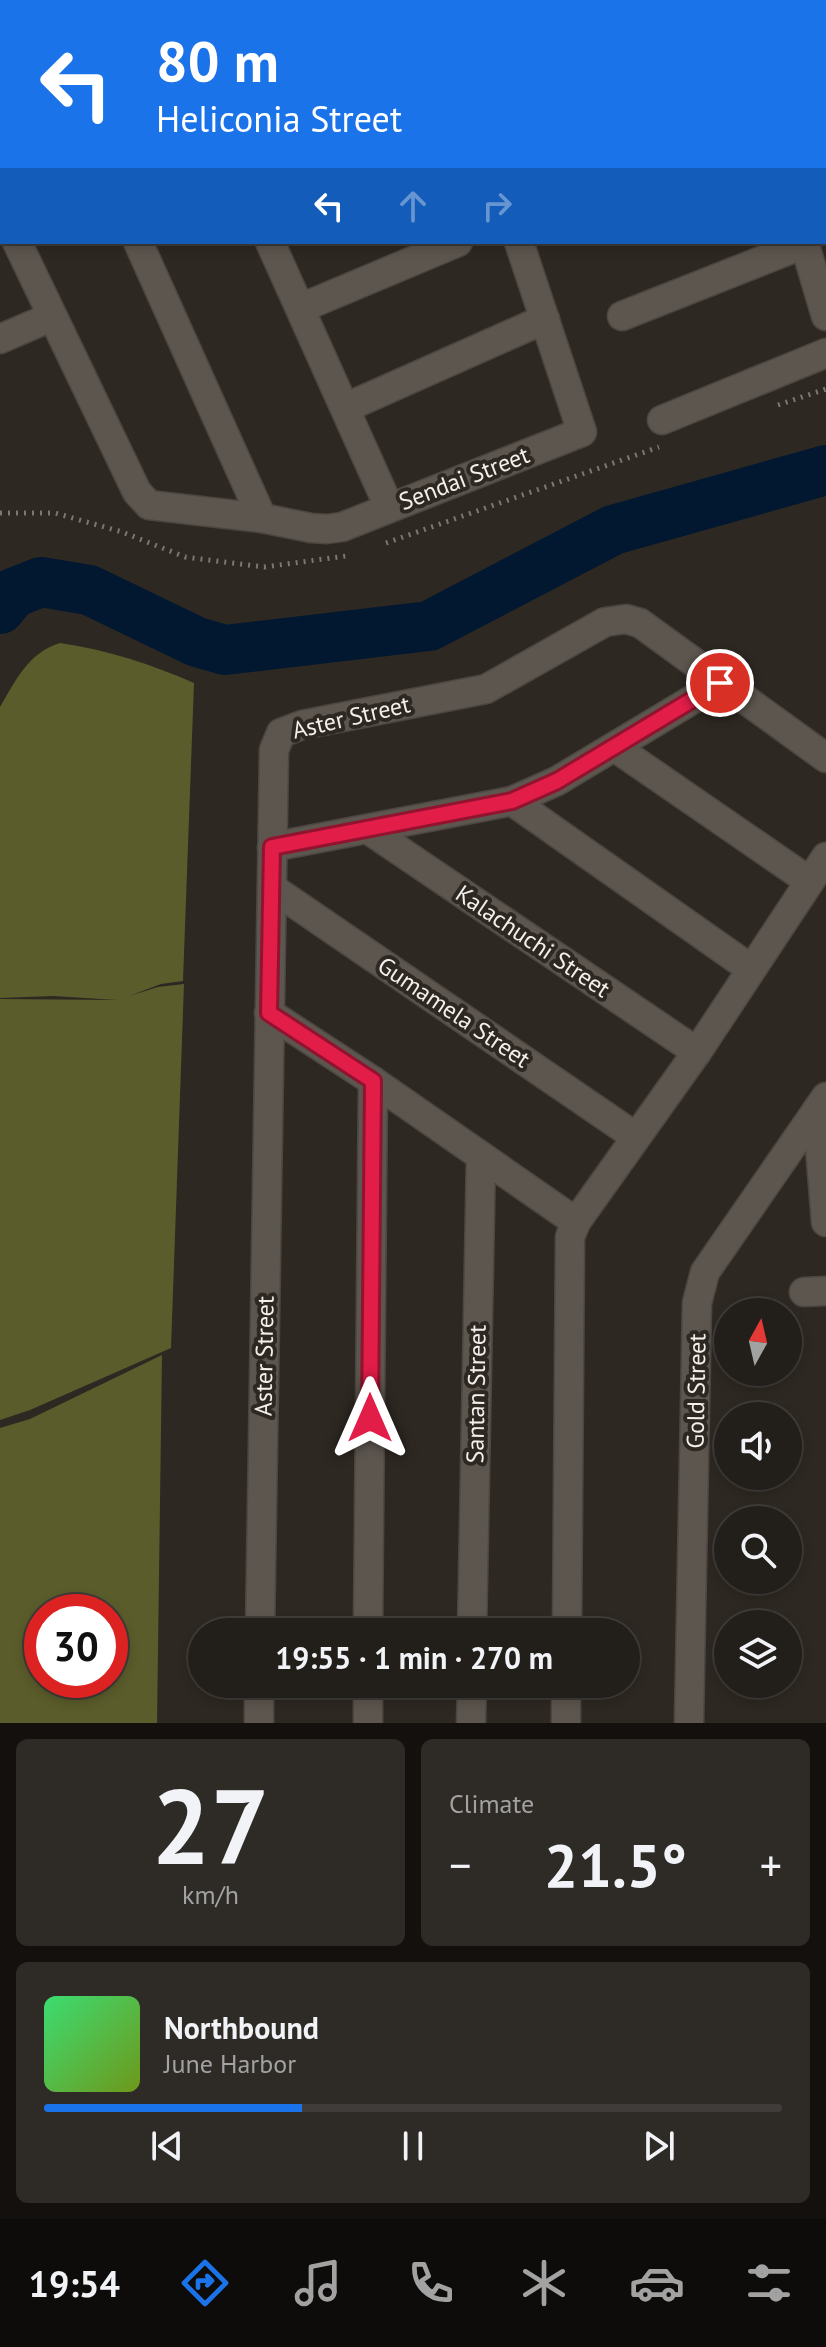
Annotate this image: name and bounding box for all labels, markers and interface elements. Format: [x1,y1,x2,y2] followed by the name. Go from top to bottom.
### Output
[156,25,279,97] text: 80 m
[24,32,128,136] icon: left
[156,95,402,142] text: Heliconia Street
[307,184,351,228] icon: left
[391,184,435,228] icon: ahead
[475,184,519,228] icon: right
[394,439,534,517] street label: Sendai Street
[686,649,754,717] pin
[698,661,742,705] icon: arrive
[289,688,413,746] street label: Aster Street
[450,878,616,1004] street label: Kalachuchi Street
[372,950,536,1074] street label: Gumamela Street
[247,1296,281,1416] street label: Aster Street
[714,1298,802,1386] north arrow
[714,1298,802,1698] map controls
[459,1324,493,1464] street label: Santan Street
[679,1333,713,1449] street label: Gold Street
[328,1376,412,1460] position arrow
[714,1402,802,1490] button: sound
[714,1506,802,1594] button: search
[24,1594,128,1698] speed limit sign: 30
[714,1610,802,1698] button: layers
[275,1638,553,1677] text: 19:55 · 1 min · 270 m
[152,1758,269,1893] text: 27
[449,1787,534,1820] text: Climate
[544,1826,687,1904] text: 21.5°
[449,1836,471,1893] text: −
[760,1836,782,1893] text: +
[182,1878,239,1911] text: km/h
[164,2008,319,2047] text: Northbound
[164,2047,296,2080] text: June Harbor
[145,2124,189,2168] icon: previous
[391,2124,435,2168] icon: pause
[637,2124,681,2168] icon: next
[177,2255,233,2311] icon: directions
[290,2255,346,2311] icon: music
[403,2255,459,2311] icon: phone
[516,2255,572,2311] icon: climate
[629,2255,685,2311] icon: car
[741,2255,797,2311] icon: filters
[28,2260,120,2307] text: 19:54

